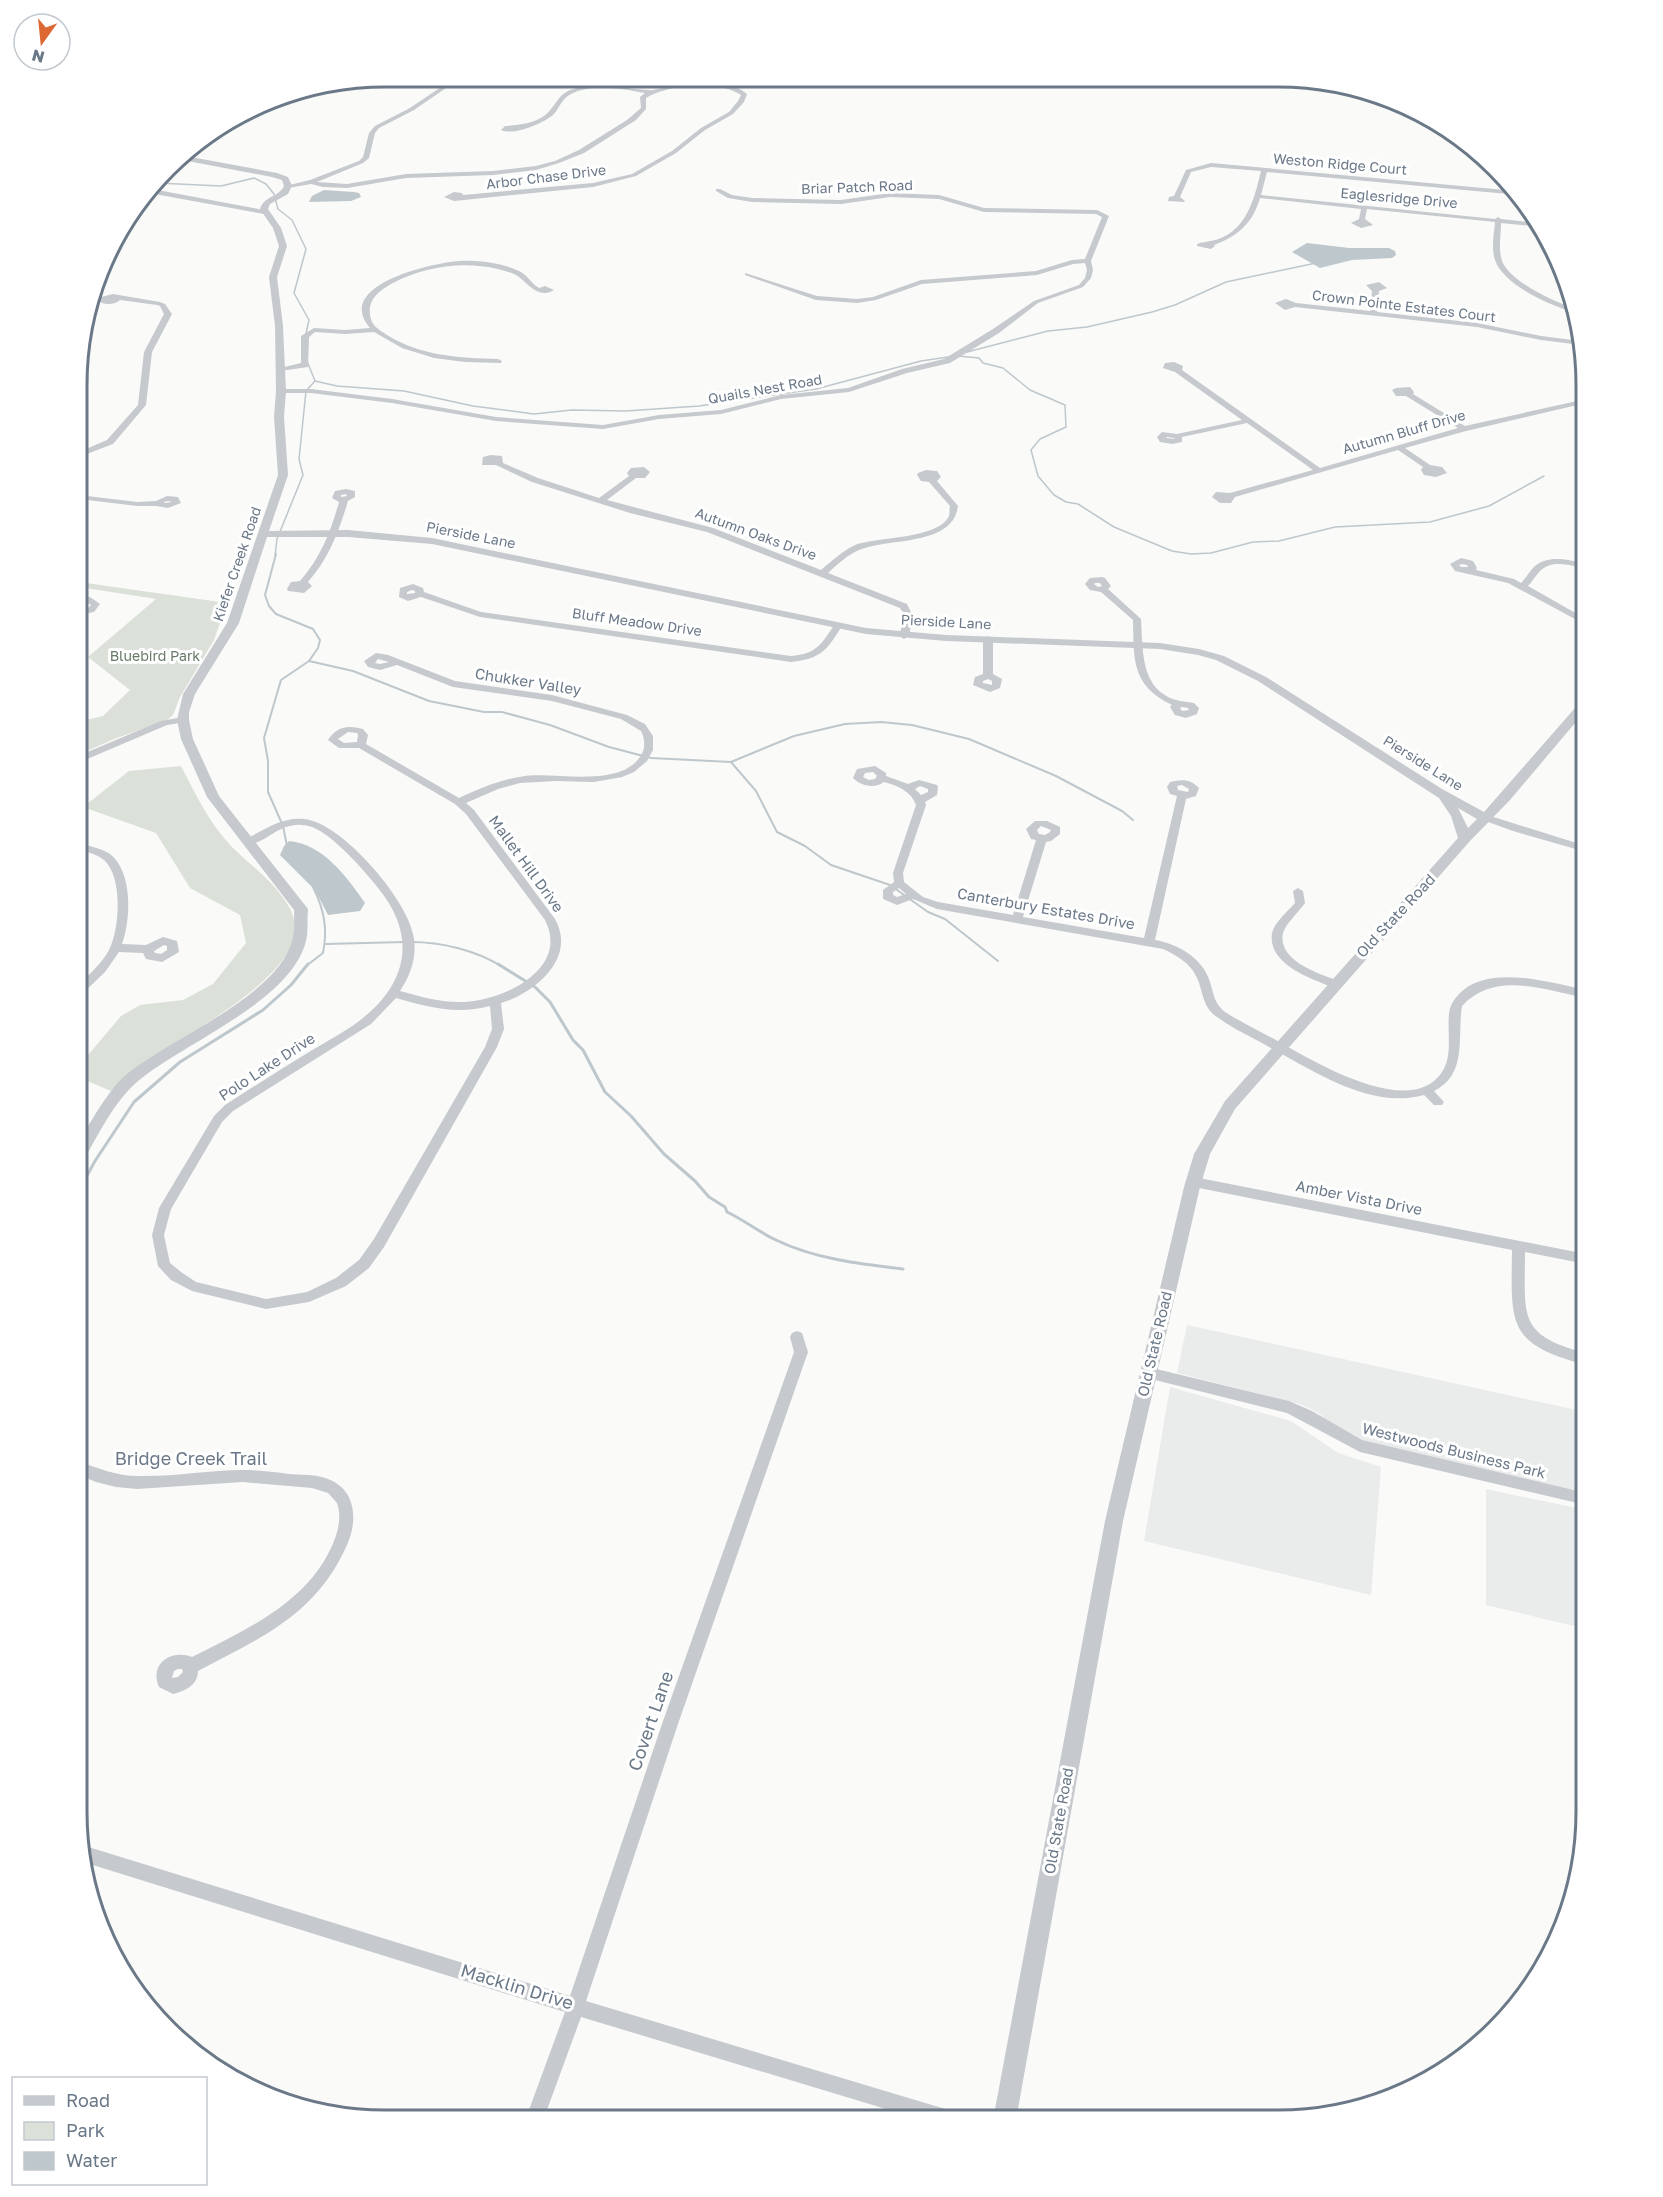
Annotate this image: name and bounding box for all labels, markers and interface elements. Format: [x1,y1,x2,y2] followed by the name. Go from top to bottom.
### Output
[12,12,72,72] north arrow
[30,45,47,68] text: N
[1272,149,1408,178] street label: Weston Ridge Court
[485,161,607,192] street label: Arbor Chase Drive
[801,176,913,197] street label: Briar Patch Road
[1340,184,1458,211] street label: Eaglesridge Drive
[1311,286,1497,325] street label: Crown Pointe Estates Court
[707,370,823,407] street label: Quails Nest Road
[1340,406,1467,457] street label: Autumn Bluff Drive
[209,504,264,623] street label: Kiefer Creek Road
[693,504,819,563] street label: Autumn Oaks Drive
[425,518,517,552] street label: Pierside Lane
[571,604,703,639] street label: Bluff Meadow Drive
[900,611,992,632] street label: Pierside Lane
[110,647,200,664] park label: Bluebird Park
[474,664,583,698] street label: Chukker Valley
[1380,731,1466,794] street label: Pierside Lane
[486,812,568,916] street label: Mallet Hill Drive
[1352,870,1439,961] street label: Old State Road
[956,884,1137,933] street label: Canterbury Estates Drive
[215,1028,318,1104] street label: Polo Lake Drive
[1295,1176,1424,1218] street label: Amber Vista Drive
[1133,1289,1175,1398] street label: Old State Road
[1361,1418,1548,1482] street label: Westwoods Business Park
[115,1447,268,1469] street label: Bridge Creek Trail
[623,1668,677,1773] street label: Covert Lane
[1040,1766,1076,1875] street label: Old State Road
[458,1959,576,2014] street label: Macklin Drive
[12,2077,207,2185] legend
[66,2089,110,2111] text: Road
[66,2119,105,2141] text: Park
[66,2149,117,2171] text: Water

